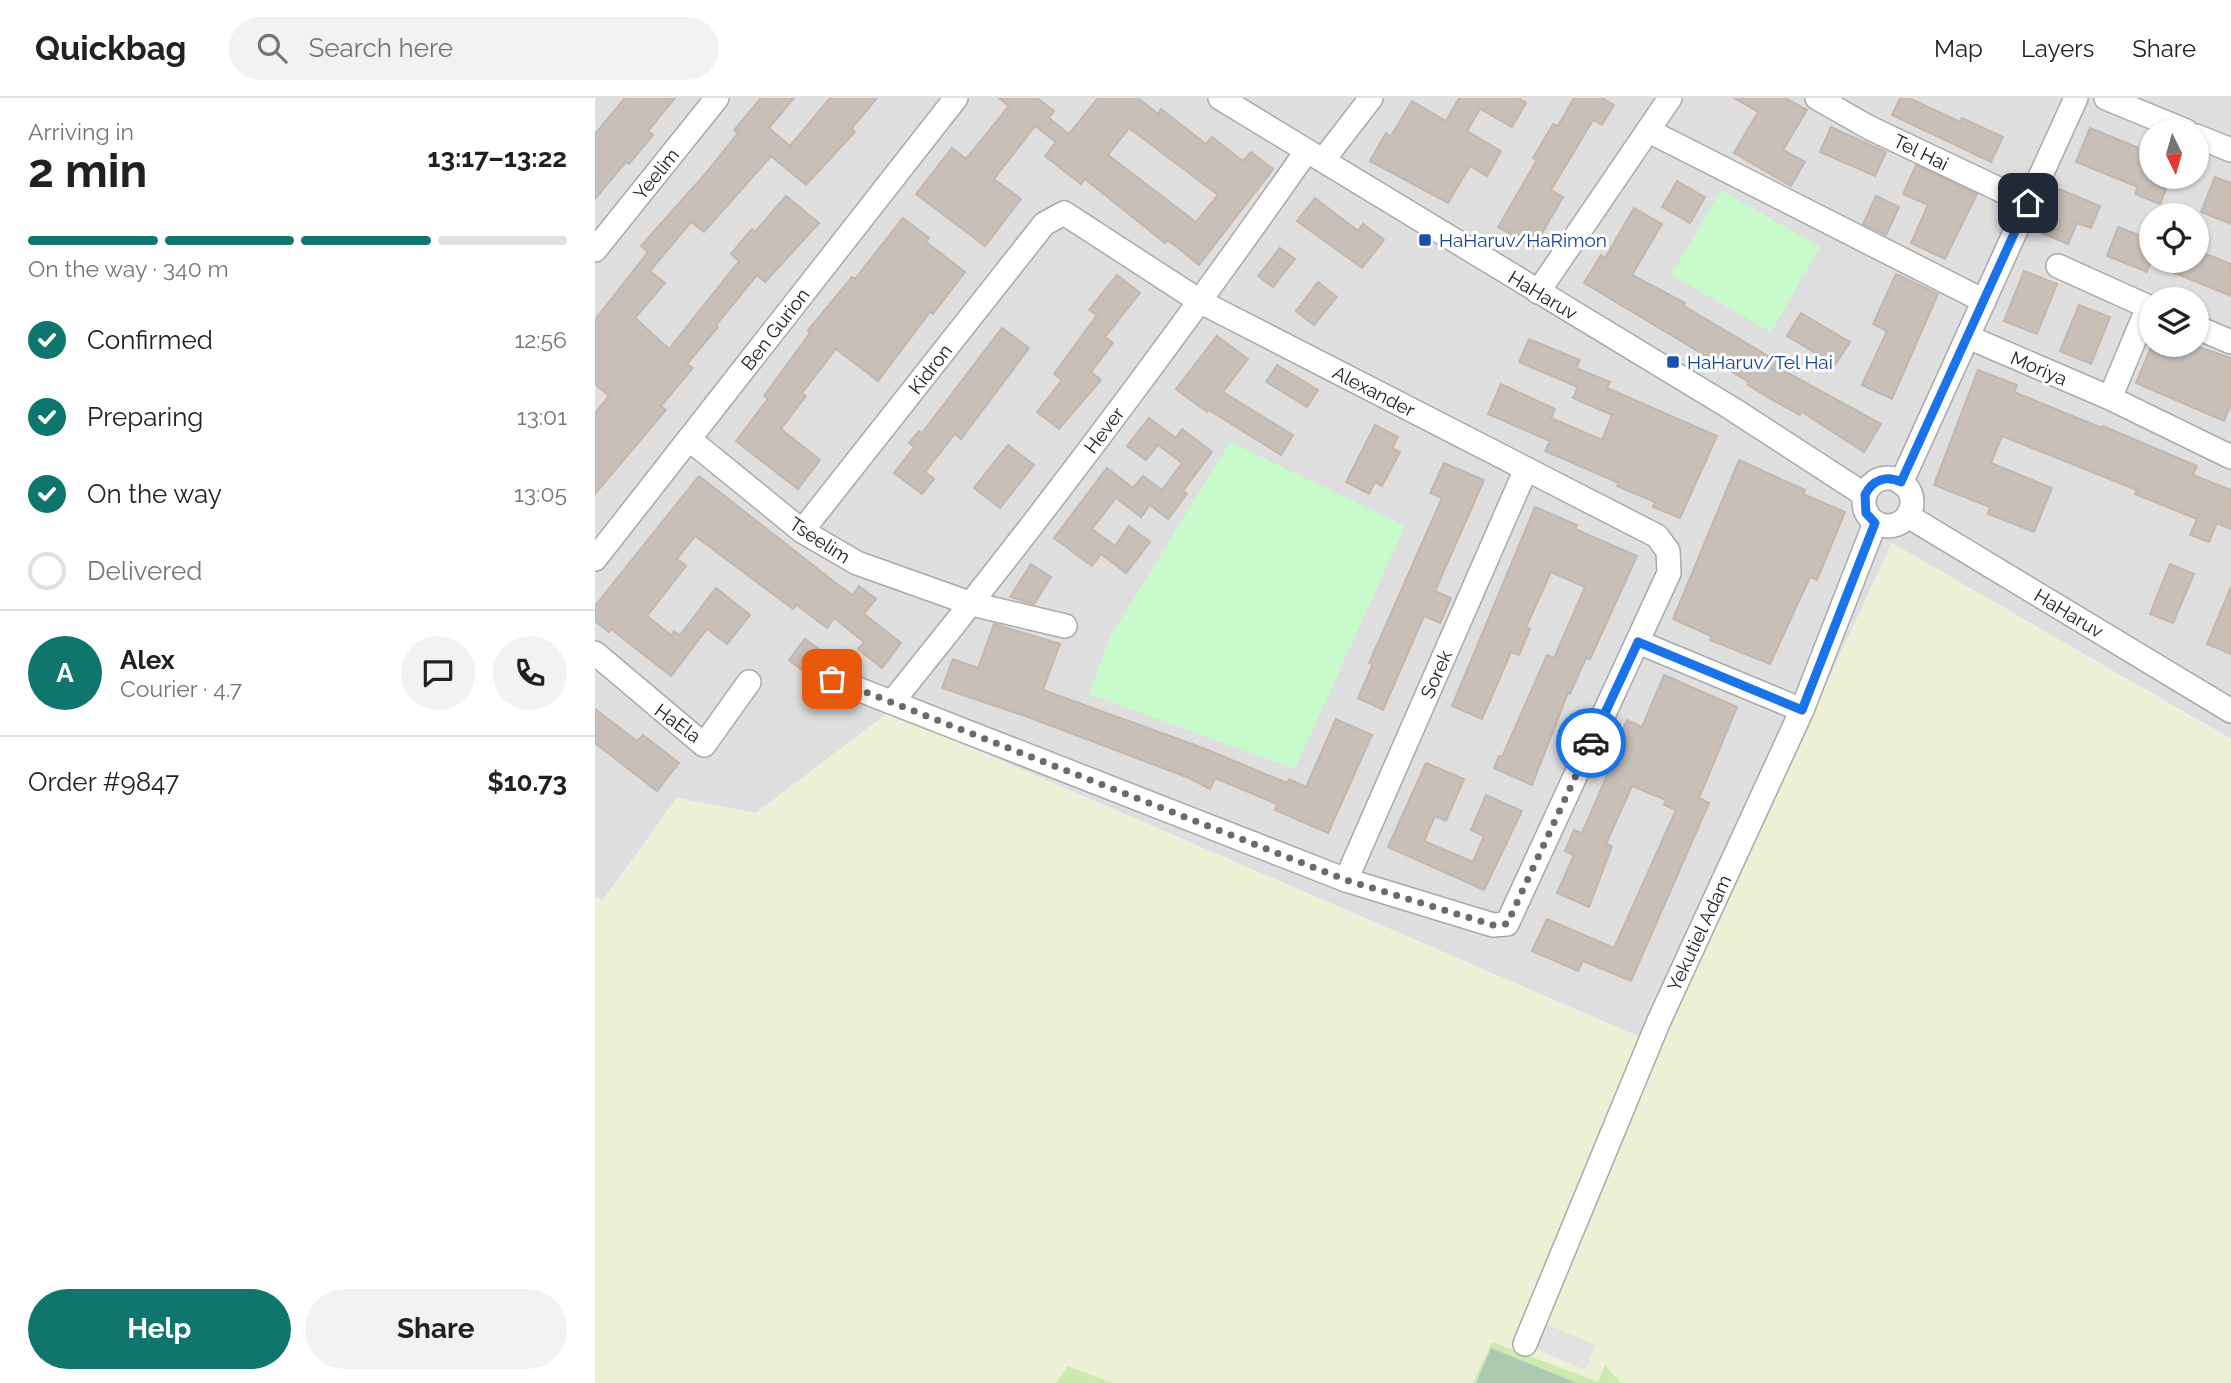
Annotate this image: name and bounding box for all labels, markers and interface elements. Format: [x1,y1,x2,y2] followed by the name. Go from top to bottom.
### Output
[229,17,719,80] search box
[35,29,187,68] text: Quickbag
[253,29,291,67] icon: search
[309,33,453,63] text: Search here
[1934,34,1983,63] text: Map
[2021,34,2094,63] text: Layers
[2132,34,2196,63] text: Share
[28,118,134,145] text: Arriving in
[2139,119,2209,189] north arrow
[2139,119,2209,357] map controls
[1890,129,1952,175] street label: Tel Hai
[428,143,567,173] text: 13:17–13:22
[28,144,147,198] text: 2 min
[629,144,683,204] street label: Yeelim
[1998,173,2058,233] pin
[2009,184,2047,222] icon: home
[2139,203,2209,273] button: locate
[1439,229,1607,251] place label: HaHaruv/HaRimon
[1417,232,1433,248] marker: HaHaruv/HaRimon
[28,255,229,282] text: On the way · 340 m
[1504,266,1582,324] street label: HaHaruv
[736,284,814,374] street label: Ben Gurion
[2139,287,2209,357] button: layers
[28,321,66,359] icon: check
[87,325,213,355] text: Confirmed
[514,326,567,353] text: 12:56
[904,340,956,398] street label: Kidron
[2008,346,2070,390] street label: Moriya
[1687,351,1833,373] place label: HaHaruv/Tel Hai
[1665,354,1681,370] marker: HaHaruv/Tel Hai
[1329,361,1419,421] street label: Alexander
[28,398,66,436] icon: check
[87,402,203,432] text: Preparing
[1079,402,1129,458] street label: Hever
[517,403,567,430] text: 13:01
[28,475,66,513] icon: check
[87,479,222,509] text: On the way
[514,480,567,507] text: 13:05
[786,512,854,568] street label: Tseelim
[87,556,202,586] text: Delivered
[2030,584,2108,642] street label: HaHaruv
[401,636,475,710] button: chat
[493,636,567,710] button: phone
[120,645,175,675] text: Alex
[1416,646,1456,702] street label: Sorek
[802,649,862,709] pin
[56,658,74,688] text: A
[813,660,851,698] icon: bag
[120,675,242,702] text: Courier · 4.7
[651,699,705,747] street label: HaEla
[1556,708,1626,778] courier
[1572,724,1610,762] icon: car
[28,767,179,797] text: Order #9847
[487,767,567,797] text: $10.73
[1662,871,1736,995] street label: Yekutiel Adam
[28,1289,291,1369] button: Help
[305,1289,567,1369] button: Share

